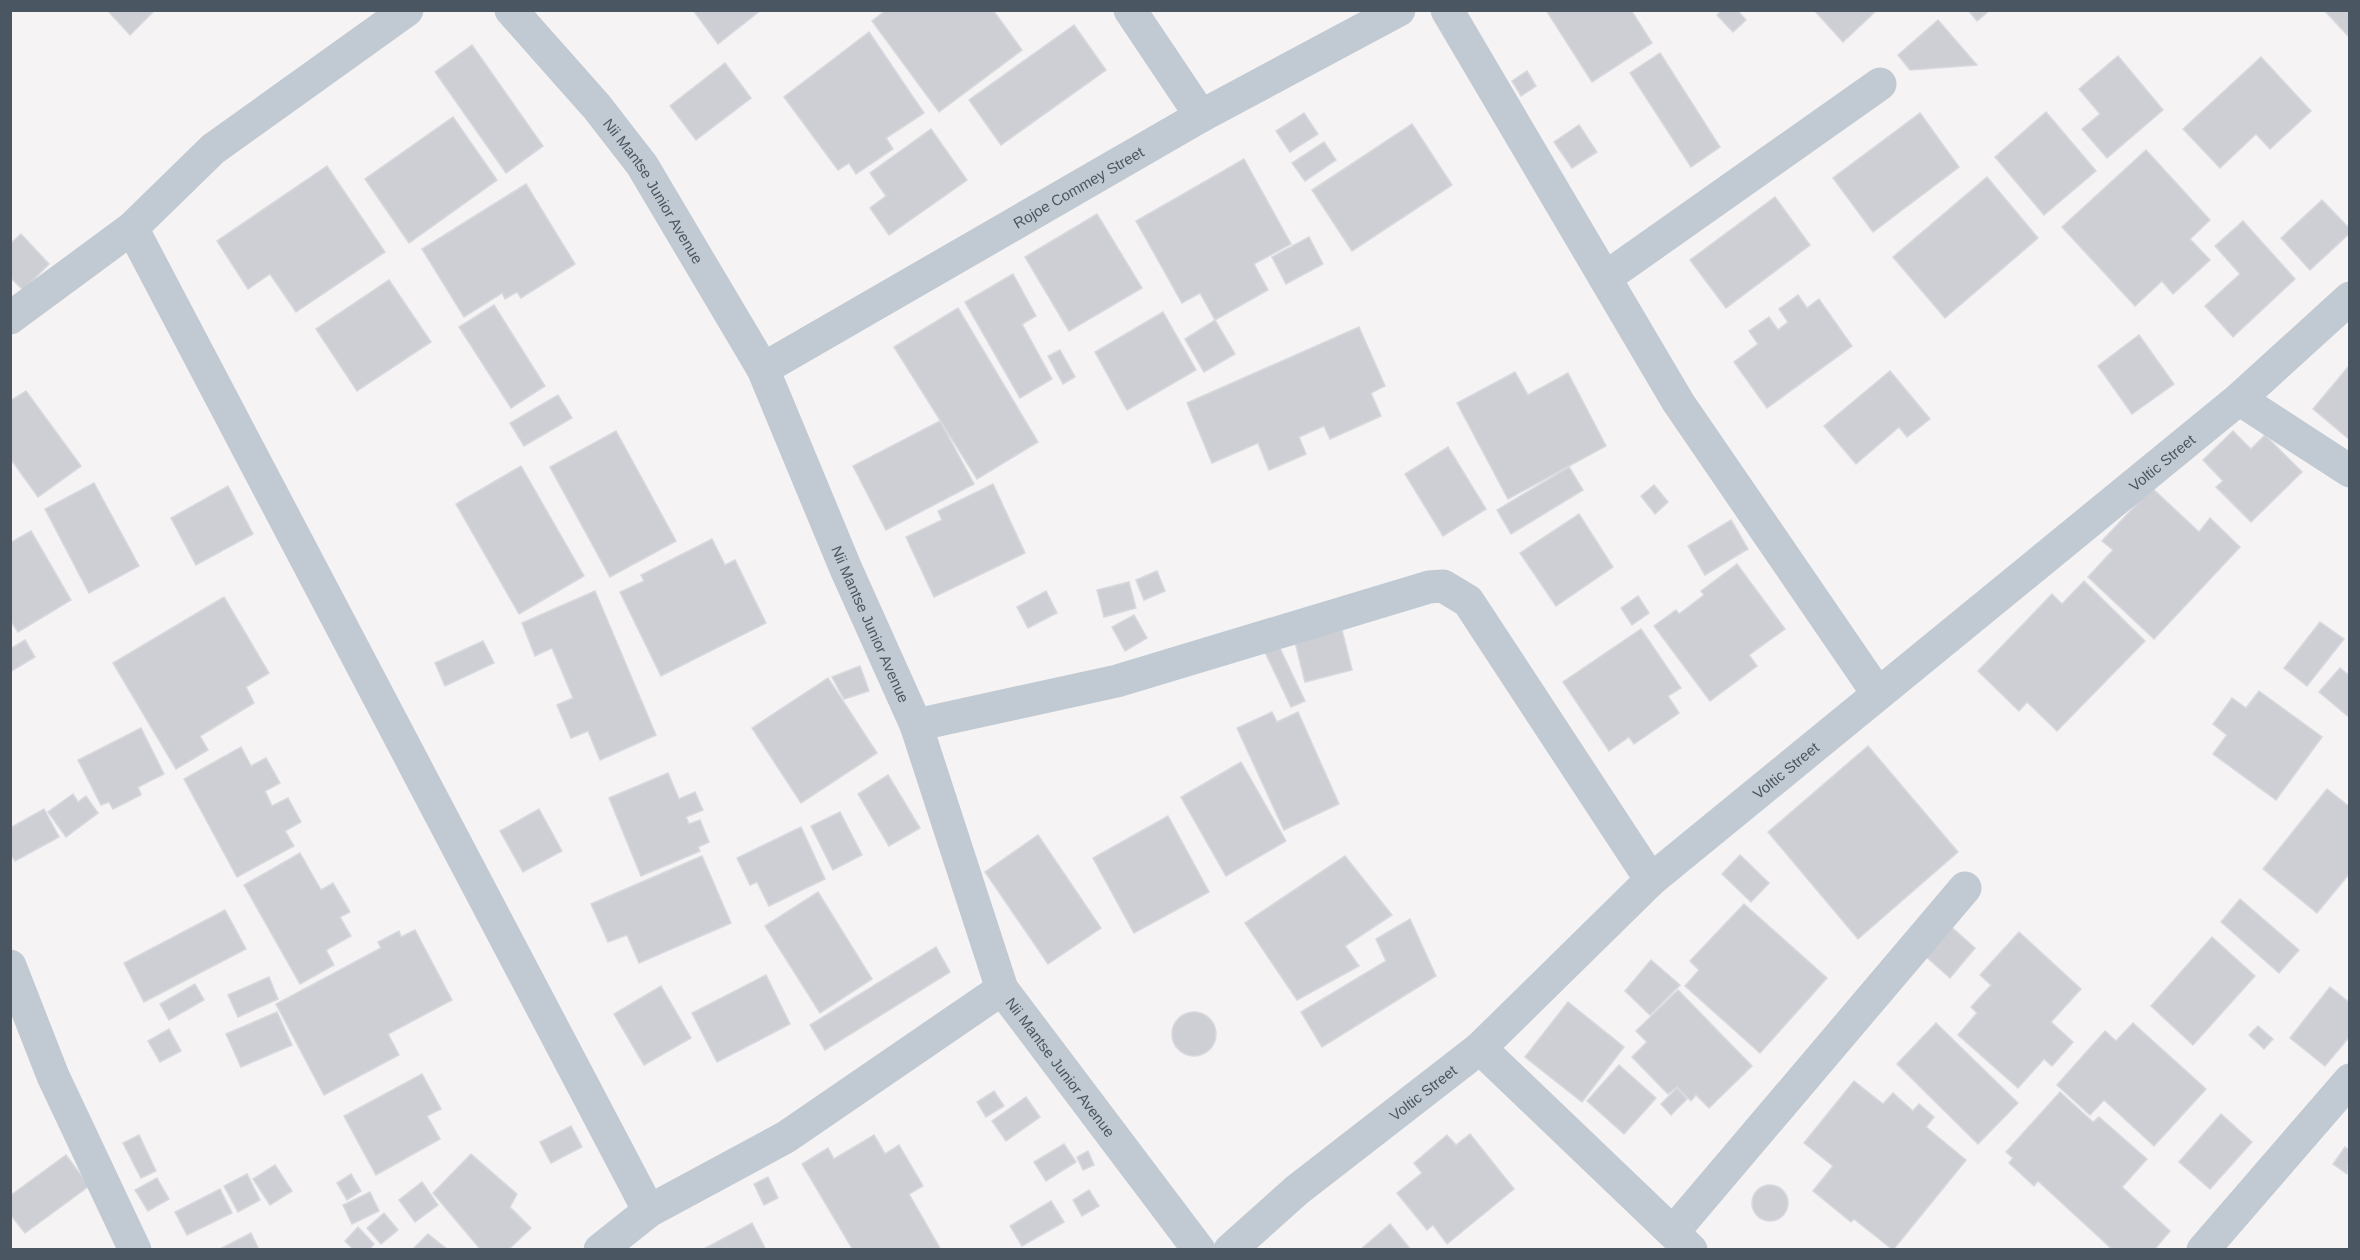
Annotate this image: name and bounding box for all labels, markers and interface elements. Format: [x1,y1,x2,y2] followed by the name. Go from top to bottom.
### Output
[600,115,707,266] street label: Nii Mantse Junior Avenue
[1010,142,1147,231] street label: Rojoe Commey Street
[2125,430,2199,494] street label: Voltic Street
[829,543,913,705] street label: Nii Mantse Junior Avenue
[1749,738,1822,802] street label: Voltic Street
[1003,994,1119,1140] street label: Nii Mantse Junior Avenue
[1386,1061,1460,1124] street label: Voltic Street

